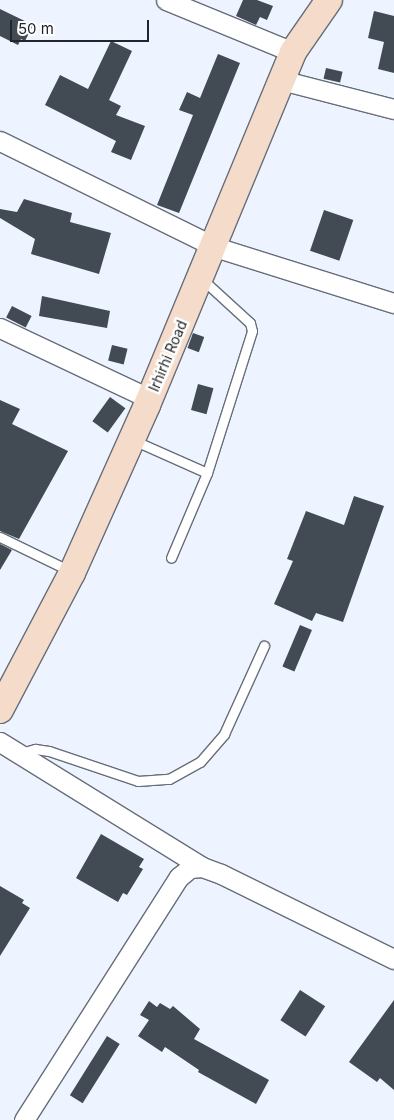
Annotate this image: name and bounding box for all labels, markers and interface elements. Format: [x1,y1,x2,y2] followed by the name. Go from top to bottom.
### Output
[12,10,151,42] scale bar
[18,19,54,38] text: 50 m
[145,318,191,394] street label: Irhirhi Road

